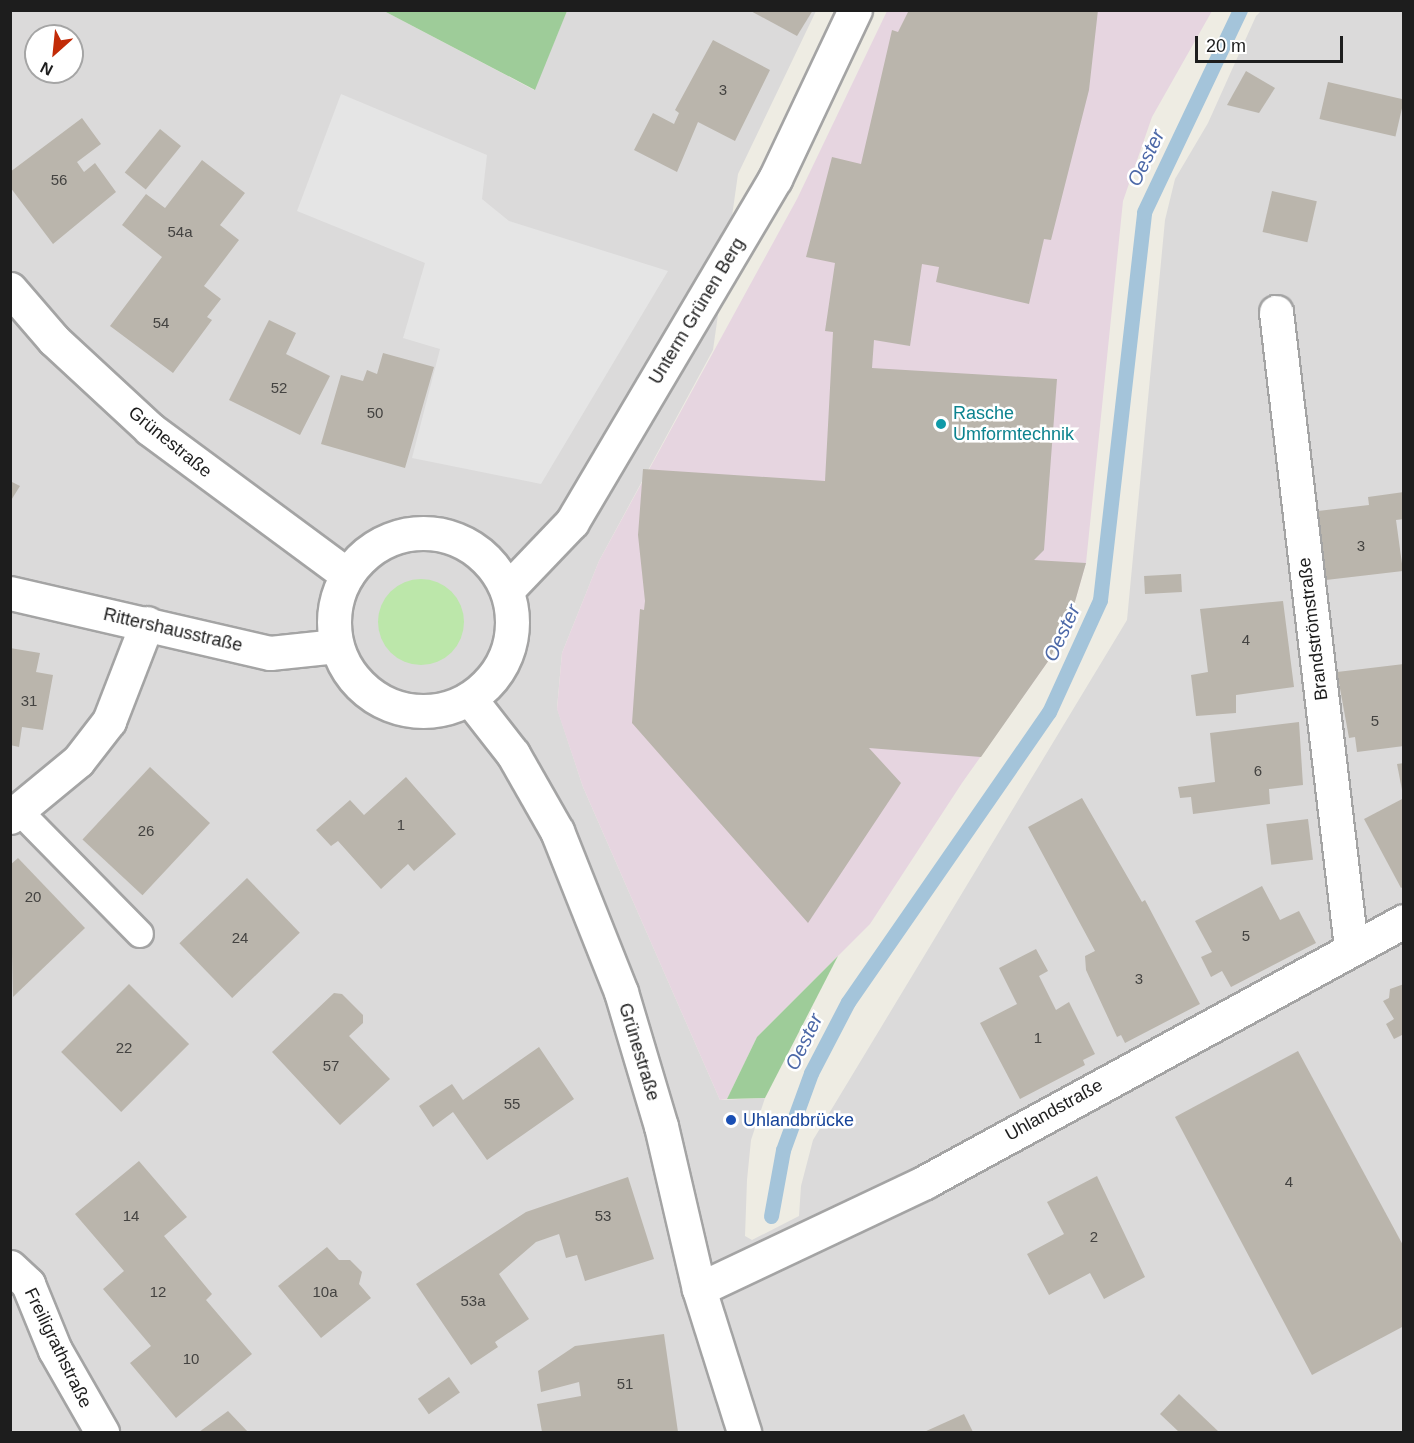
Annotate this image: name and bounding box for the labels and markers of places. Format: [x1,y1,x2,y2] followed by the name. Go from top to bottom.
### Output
[953,403,1074,446] place label: Rasche Umformtechnik
[934,417,948,431] marker: Rasche Umformtechnik
[743,1109,854,1131] place label: Uhlandbrücke
[724,1113,738,1127] marker: Uhlandbrücke

